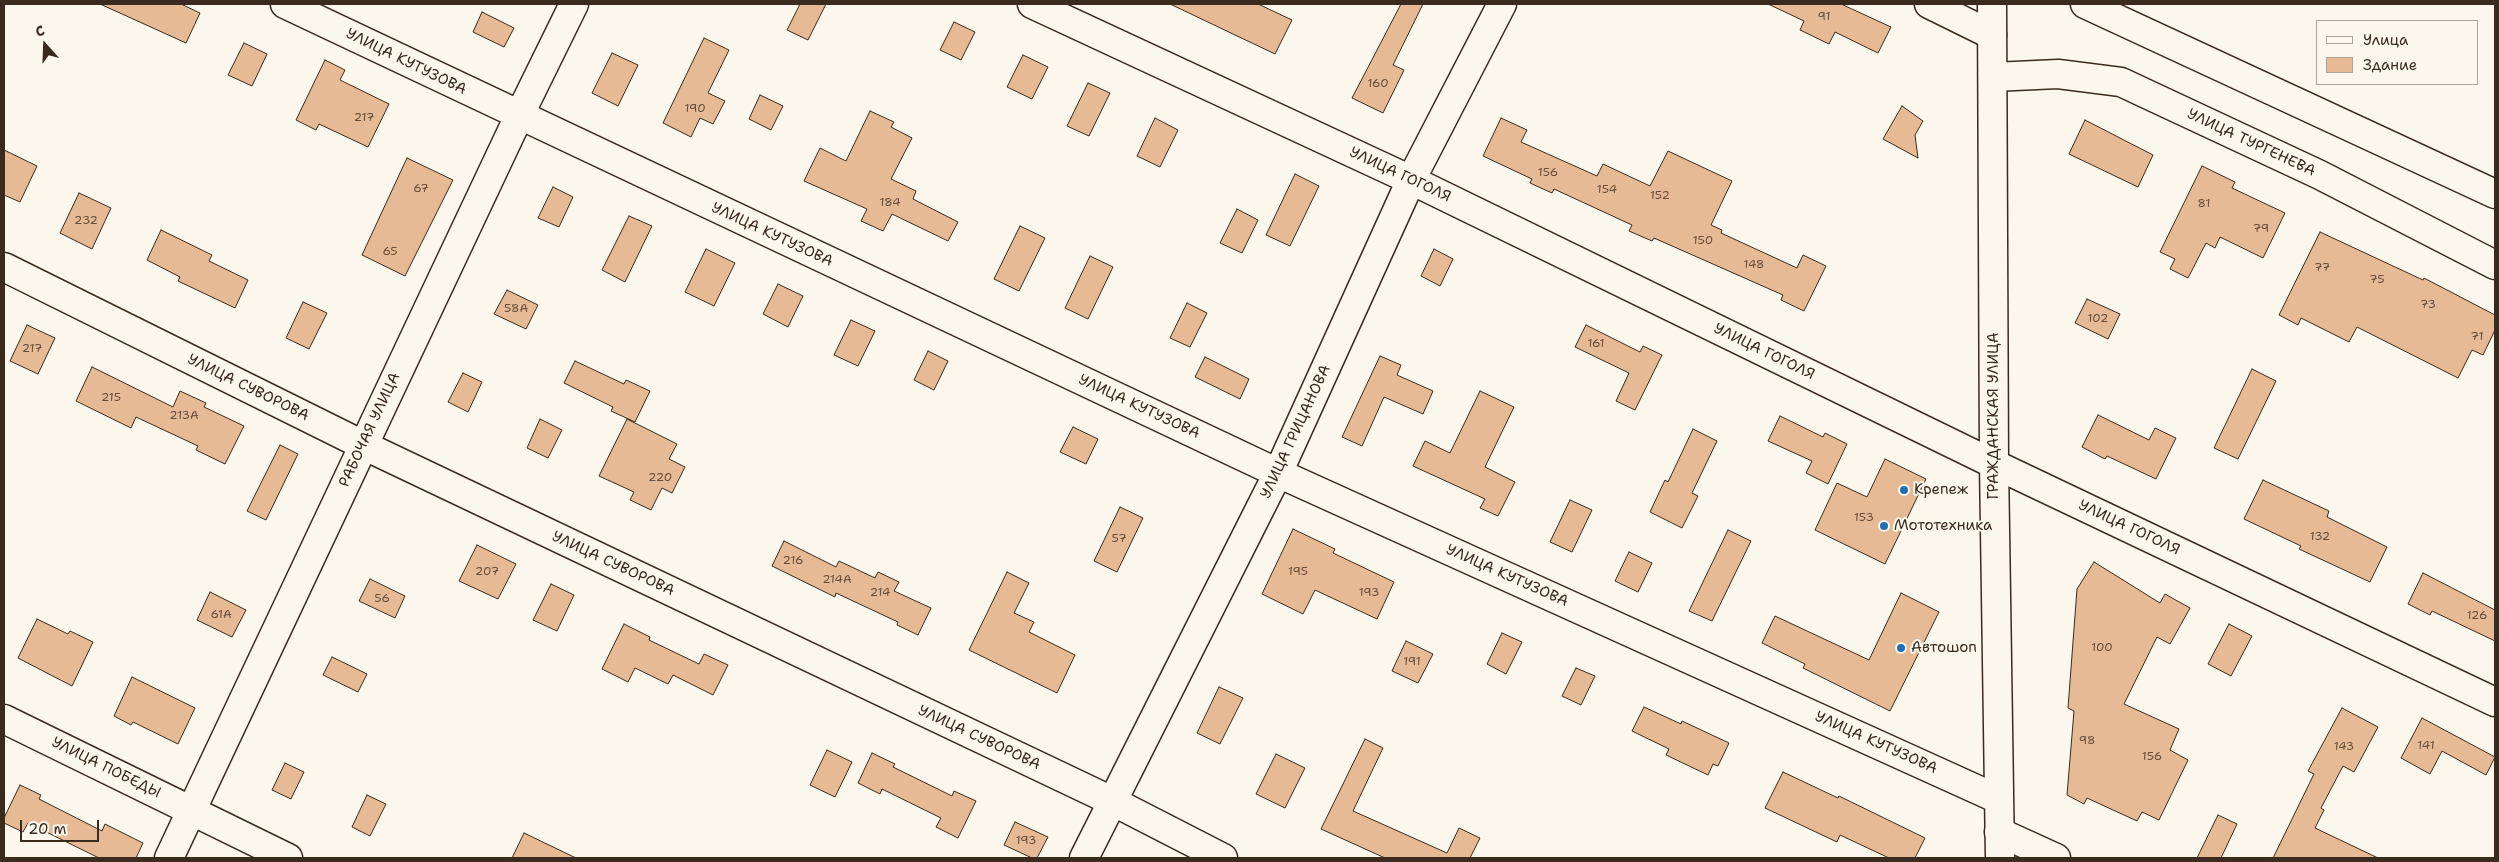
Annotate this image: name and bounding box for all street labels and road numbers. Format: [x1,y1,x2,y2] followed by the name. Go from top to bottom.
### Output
[343,25,469,99] street label: УЛИЦА КУТУЗОВА
[2184,105,2318,181] street label: УЛИЦА ТУРГЕНЕВА
[1346,144,1454,206] street label: УЛИЦА ГОГОЛЯ
[708,199,836,271] street label: УЛИЦА КУТУЗОВА
[1711,320,1817,384] street label: УЛИЦА ГОГОЛЯ
[1985,332,2003,500] street label: ГРАЖДАНСКАЯ УЛИЦА
[184,351,312,425] street label: УЛИЦА СУВОРОВА
[1257,362,1335,502] street label: УЛИЦА ГРИЦАНОВА
[336,370,404,490] street label: РАБОЧАЯ УЛИЦА
[1075,371,1203,443] street label: УЛИЦА КУТУЗОВА
[2075,497,2183,559] street label: УЛИЦА ГОГОЛЯ
[549,528,677,600] street label: УЛИЦА СУВОРОВА
[1443,541,1571,611] street label: УЛИЦА КУТУЗОВА
[915,702,1043,774] street label: УЛИЦА СУВОРОВА
[1812,708,1940,778] street label: УЛИЦА КУТУЗОВА
[48,734,164,802] street label: УЛИЦА ПОБЕДЫ

